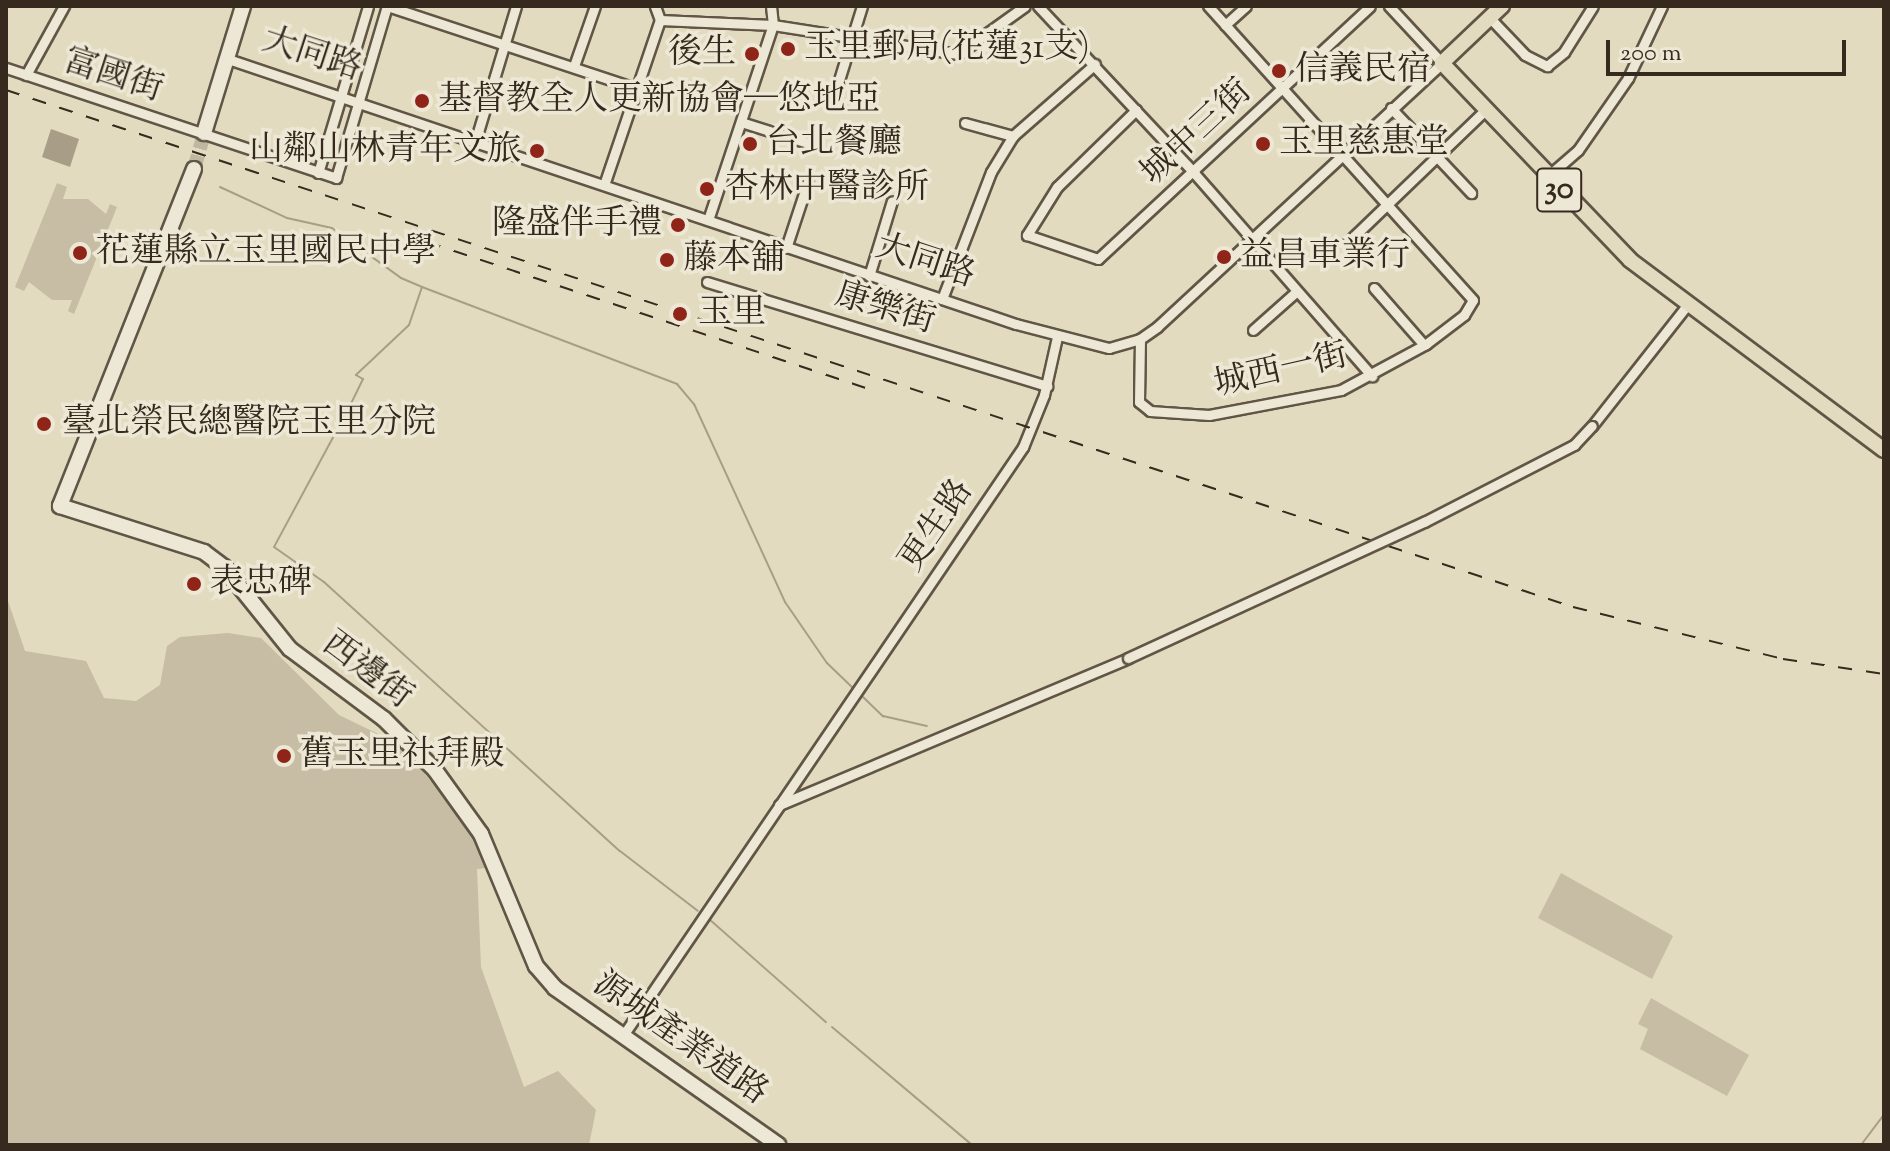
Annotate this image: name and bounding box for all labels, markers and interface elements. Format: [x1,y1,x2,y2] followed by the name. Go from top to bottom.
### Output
[257,20,367,90] street label: 大同路
[1610,24,1850,74] scale bar
[804,29,1089,69] place label: 玉里郵局(花蓮31支)
[668,34,736,74] place label: 後生
[1620,37,1682,71] text: 200 m
[779,40,797,58] marker: 玉里郵局(花蓮31支)
[58,41,168,111] street label: 富國街
[743,45,761,63] marker: 後生
[1295,51,1431,91] place label: 信義民宿
[1270,62,1288,80] marker: 信義民宿
[1133,72,1261,194] street label: 城中三街
[438,81,880,121] place label: 基督教全人更新協會─悠地亞
[413,92,431,110] marker: 基督教全人更新協會─悠地亞
[766,124,902,164] place label: 台北餐廳
[1279,124,1449,164] place label: 玉里慈惠堂
[249,131,521,171] place label: 山鄰山林青年文旅
[741,135,759,153] marker: 台北餐廳
[1254,135,1272,153] marker: 玉里慈惠堂
[528,142,546,160] marker: 山鄰山林青年文旅
[1535,162,1583,218] road number: 30
[725,169,929,209] place label: 杏林中醫診所
[696,178,718,200] marker: 杏林中醫診所
[492,205,662,245] place label: 隆盛伴手禮
[669,216,687,234] marker: 隆盛伴手禮
[870,227,980,297] street label: 大同路
[96,233,436,273] place label: 花蓮縣立玉里國民中學
[1240,237,1410,277] place label: 益昌車業行
[683,240,785,280] place label: 藤本舖
[71,244,89,262] marker: 花蓮縣立玉里國民中學
[1215,248,1233,266] marker: 益昌車業行
[658,251,676,269] marker: 藤本舖
[830,275,940,343] street label: 康樂街
[698,294,766,334] place label: 玉里
[669,303,691,325] marker: 玉里
[1210,336,1352,406] street label: 城西一街
[62,404,436,444] place label: 臺北榮民總醫院玉里分院
[33,413,55,435] marker: 臺北榮民總醫院玉里分院
[892,472,982,580] street label: 更生路
[210,564,312,604] place label: 表忠碑
[185,575,203,593] marker: 表忠碑
[314,624,420,718] street label: 西邊街
[300,736,504,776] place label: 舊玉里社拜殿
[275,747,293,765] marker: 舊玉里社拜殿
[585,964,775,1114] street label: 源城產業道路

